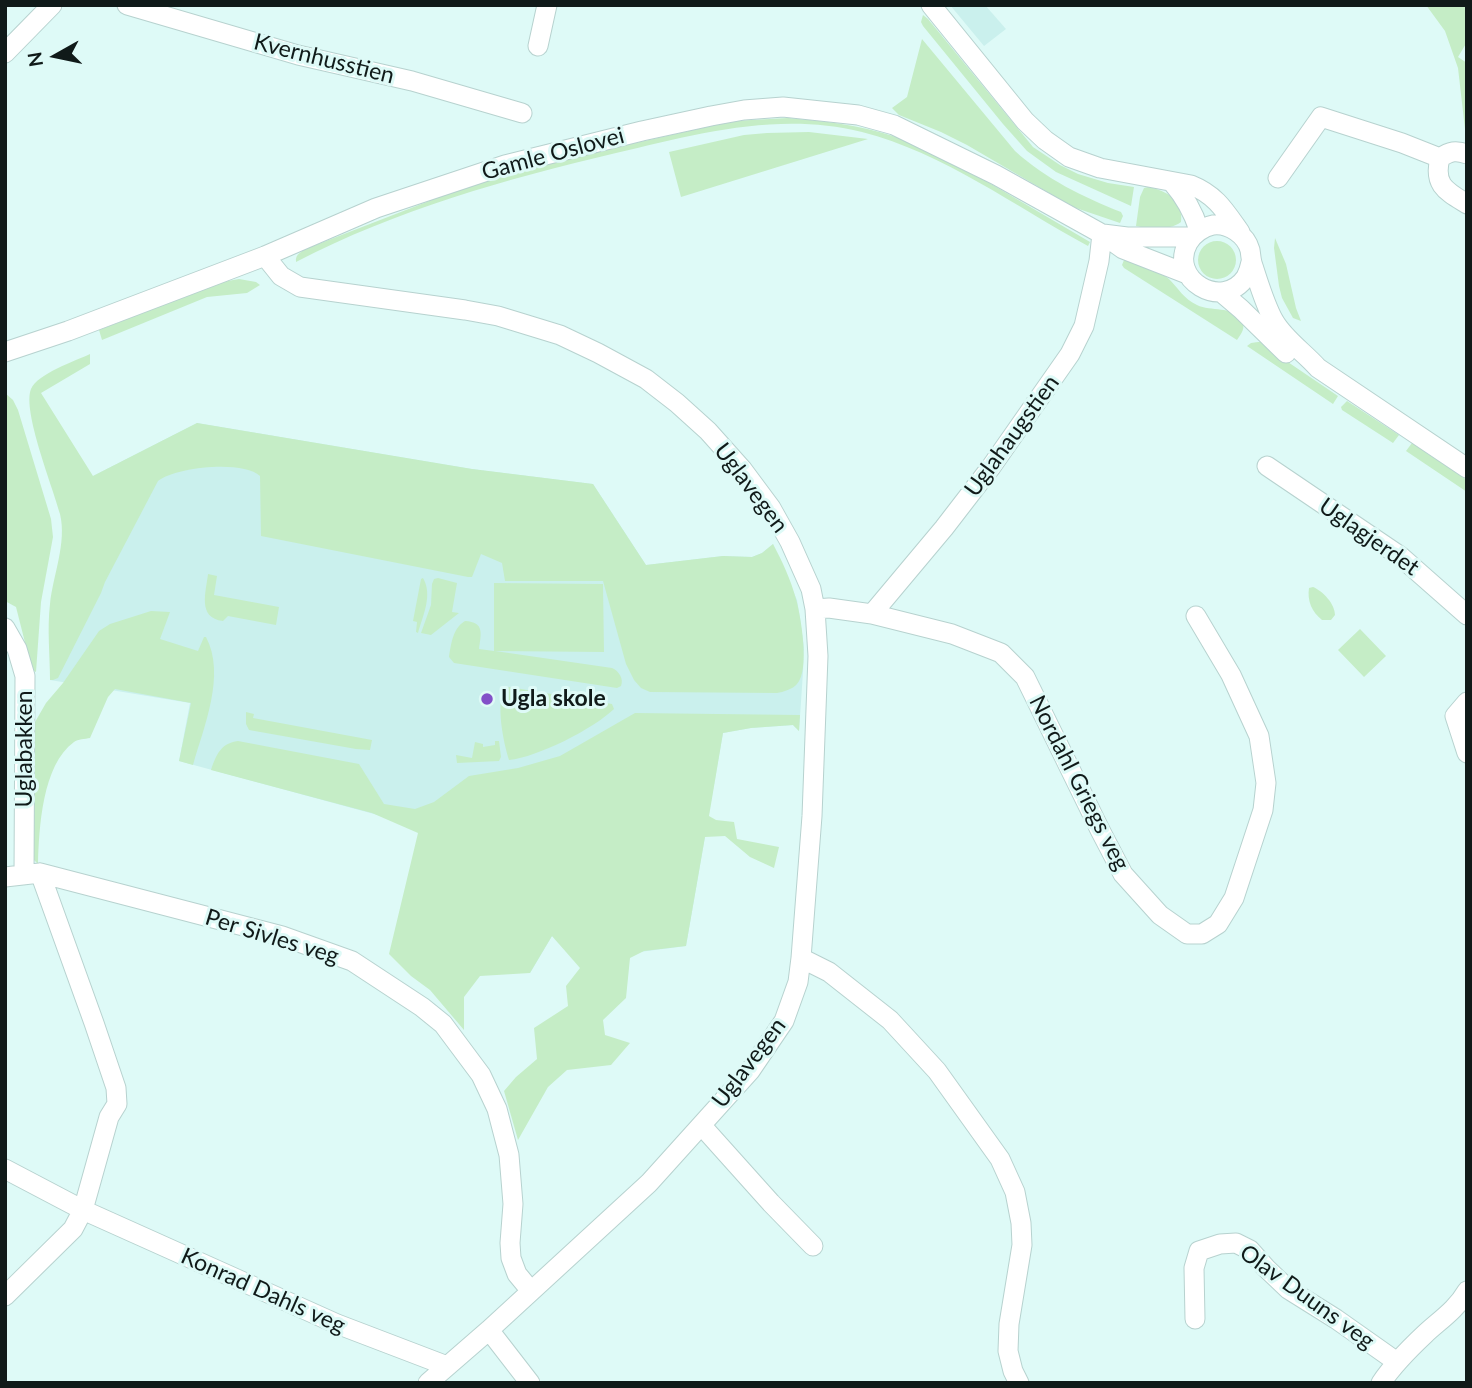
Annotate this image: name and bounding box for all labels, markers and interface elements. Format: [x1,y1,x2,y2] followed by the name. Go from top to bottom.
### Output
[21,21,91,91] north arrow
[251,28,397,90] street label: Kvernhusstien
[22,50,47,68] text: N
[479,122,627,186] street label: Gamle Oslovei
[959,370,1065,502] street label: Uglahaugstien
[708,438,794,538] street label: Uglavegen
[1314,492,1424,582] street label: Uglagjerdet
[501,685,606,713] place label: Ugla skole
[11,690,39,808] street label: Uglabakken
[479,691,495,707] marker: Ugla skole
[1023,691,1135,875] street label: Nordahl Griegs veg
[202,904,342,970] street label: Per Sivles veg
[706,1013,792,1113] street label: Uglavegen
[1234,1239,1380,1355] street label: Olav Duuns veg
[177,1242,349,1340] street label: Konrad Dahls veg

